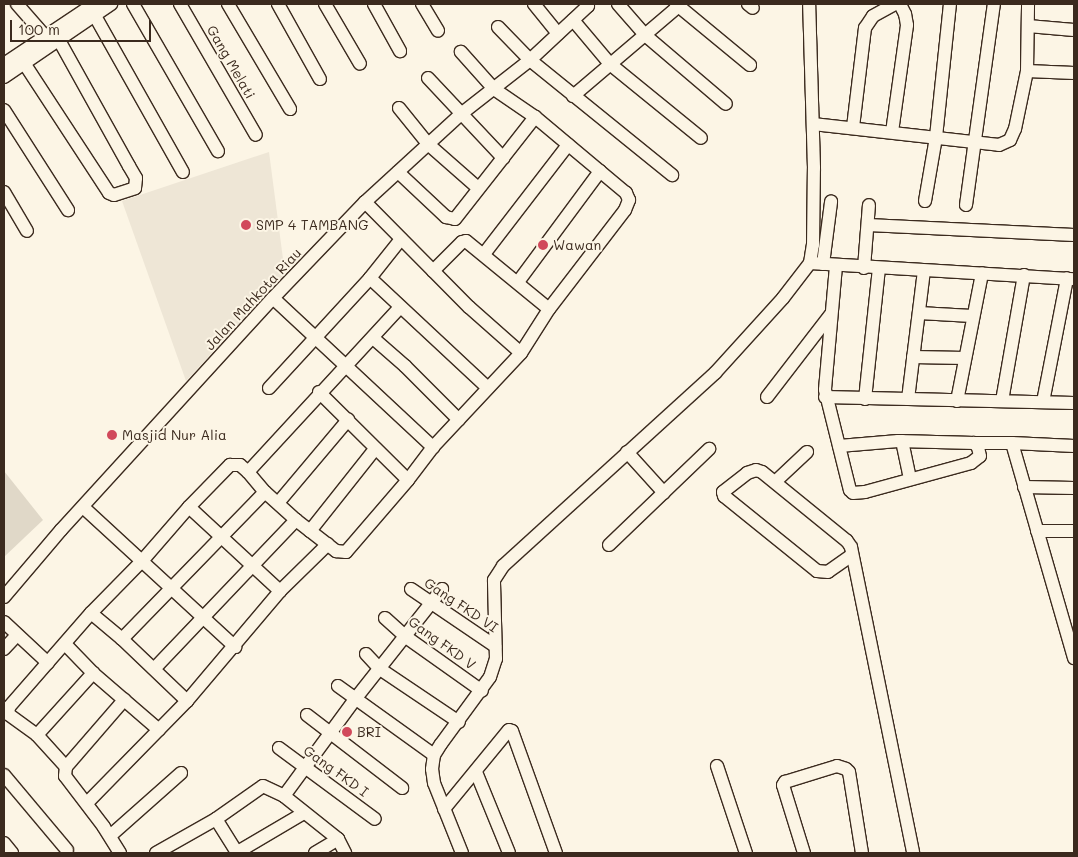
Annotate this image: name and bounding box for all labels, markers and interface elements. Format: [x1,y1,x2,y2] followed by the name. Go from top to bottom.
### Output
[12,10,154,42] scale bar
[18,19,60,39] text: 100 m
[203,22,259,102] street label: Gang Melati
[256,217,369,233] place label: SMP 4 TAMBANG
[240,219,252,231] marker: SMP 4 TAMBANG
[553,237,601,253] place label: Wawan
[537,239,549,251] marker: Wawan
[201,244,305,354] street label: Jalan Mahkota Riau
[122,427,227,443] place label: Masjid Nur Alia
[106,429,118,441] marker: Masjid Nur Alia
[421,574,501,636] street label: Gang FKD VI
[405,613,479,673] street label: Gang FKD V
[357,724,381,740] place label: BRI
[341,726,353,738] marker: BRI
[300,742,372,800] street label: Gang FKD I

